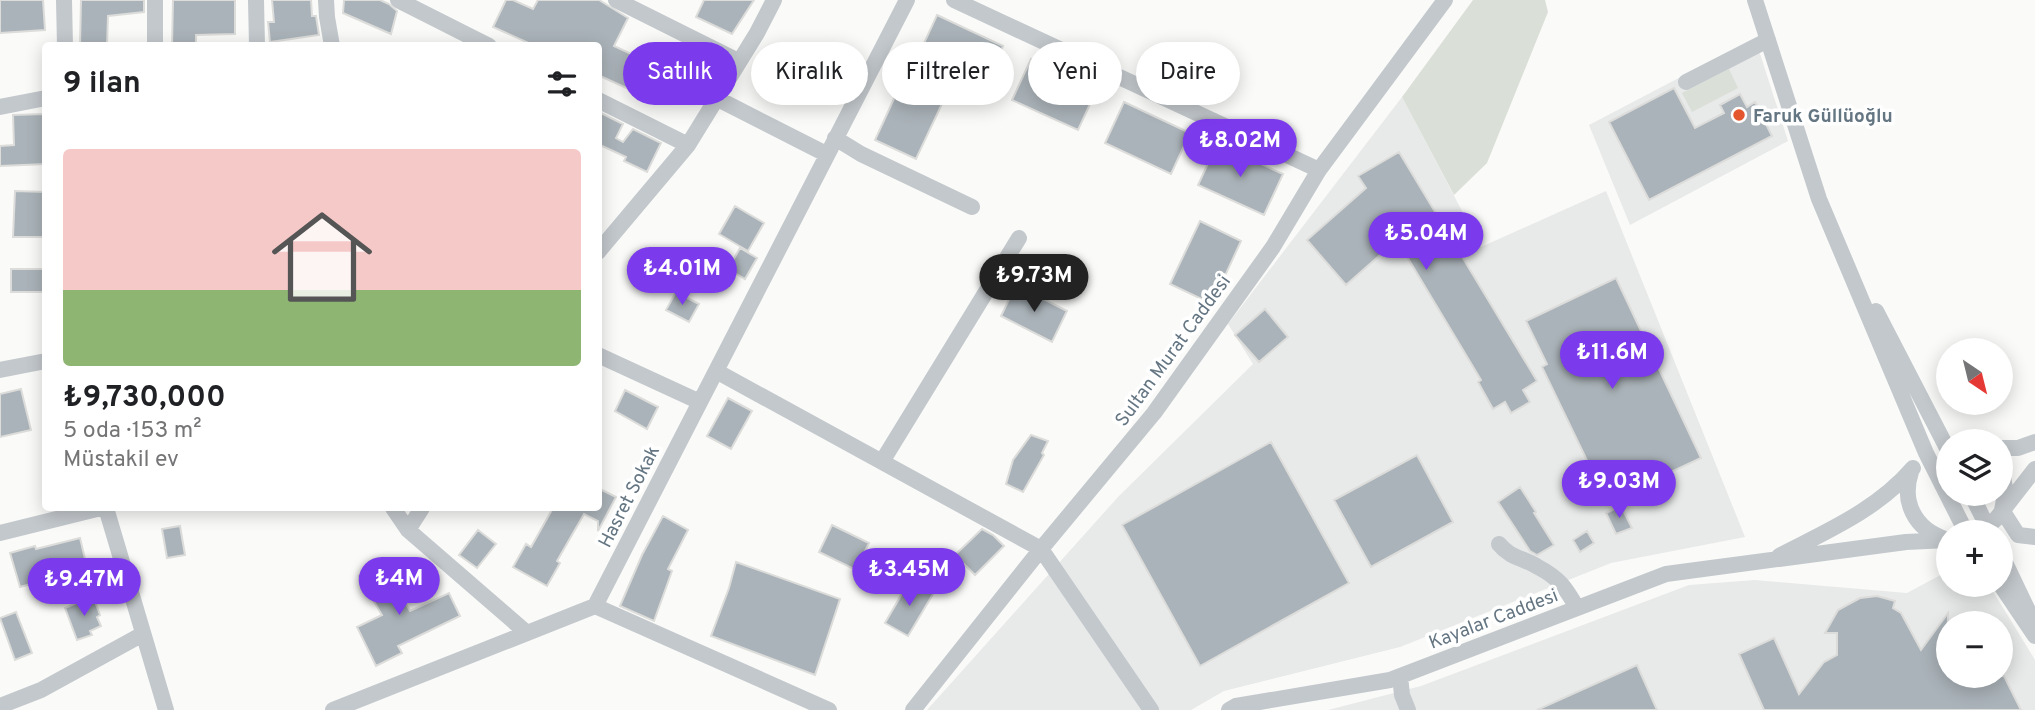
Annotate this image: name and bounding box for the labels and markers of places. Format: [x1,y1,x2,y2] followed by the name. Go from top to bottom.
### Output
[1753,105,1893,129] place label: Faruk Güllüoğlu
[1731,107,1747,123] marker: Faruk Güllüoğlu
[1183,120,1297,179] pin: ₺8.02M
[1369,212,1483,272] pin: ₺5.04M
[625,247,739,307] pin: ₺4.01M
[977,254,1091,314] pin: ₺9.73M
[1555,332,1669,391] pin: ₺11.6M
[1562,461,1676,520] pin: ₺9.03M
[852,548,966,608] pin: ₺3.45M
[27,558,141,618] pin: ₺9.47M
[365,558,433,617] pin: ₺4M

